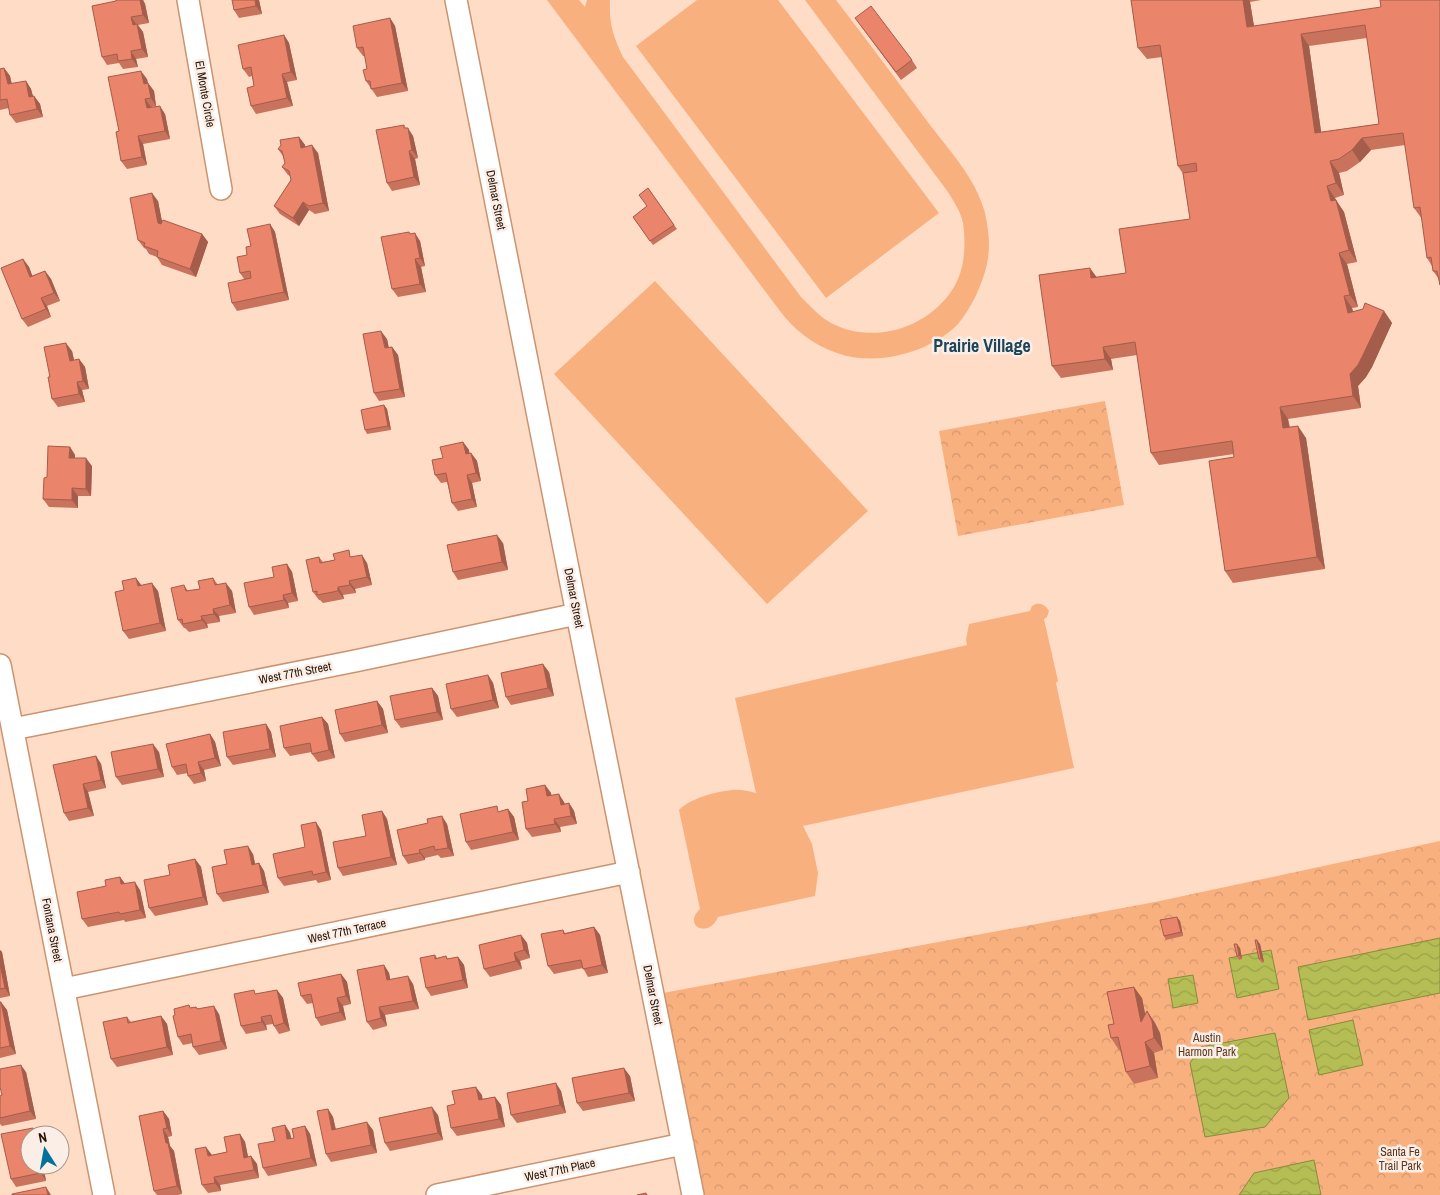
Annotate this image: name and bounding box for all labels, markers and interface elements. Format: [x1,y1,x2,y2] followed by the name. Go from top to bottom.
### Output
[191,59,219,129] street label: El Monte Circle
[482,169,510,232] street label: Delmar Street
[933,333,1031,358] district label: Prairie Village
[560,567,588,630] street label: Delmar Street
[258,658,333,688] street label: West 77th Street
[38,897,66,964] street label: Fontana Street
[306,915,388,947] street label: West 77th Terrace
[639,964,667,1027] street label: Delmar Street
[1178,1030,1236,1060] park label: Austin Harmon Park
[20,1125,70,1175] north arrow
[37,1128,48,1147] text: N
[1379,1144,1421,1174] park label: Santa Fe Trail Park
[523,1155,597,1185] street label: West 77th Place

